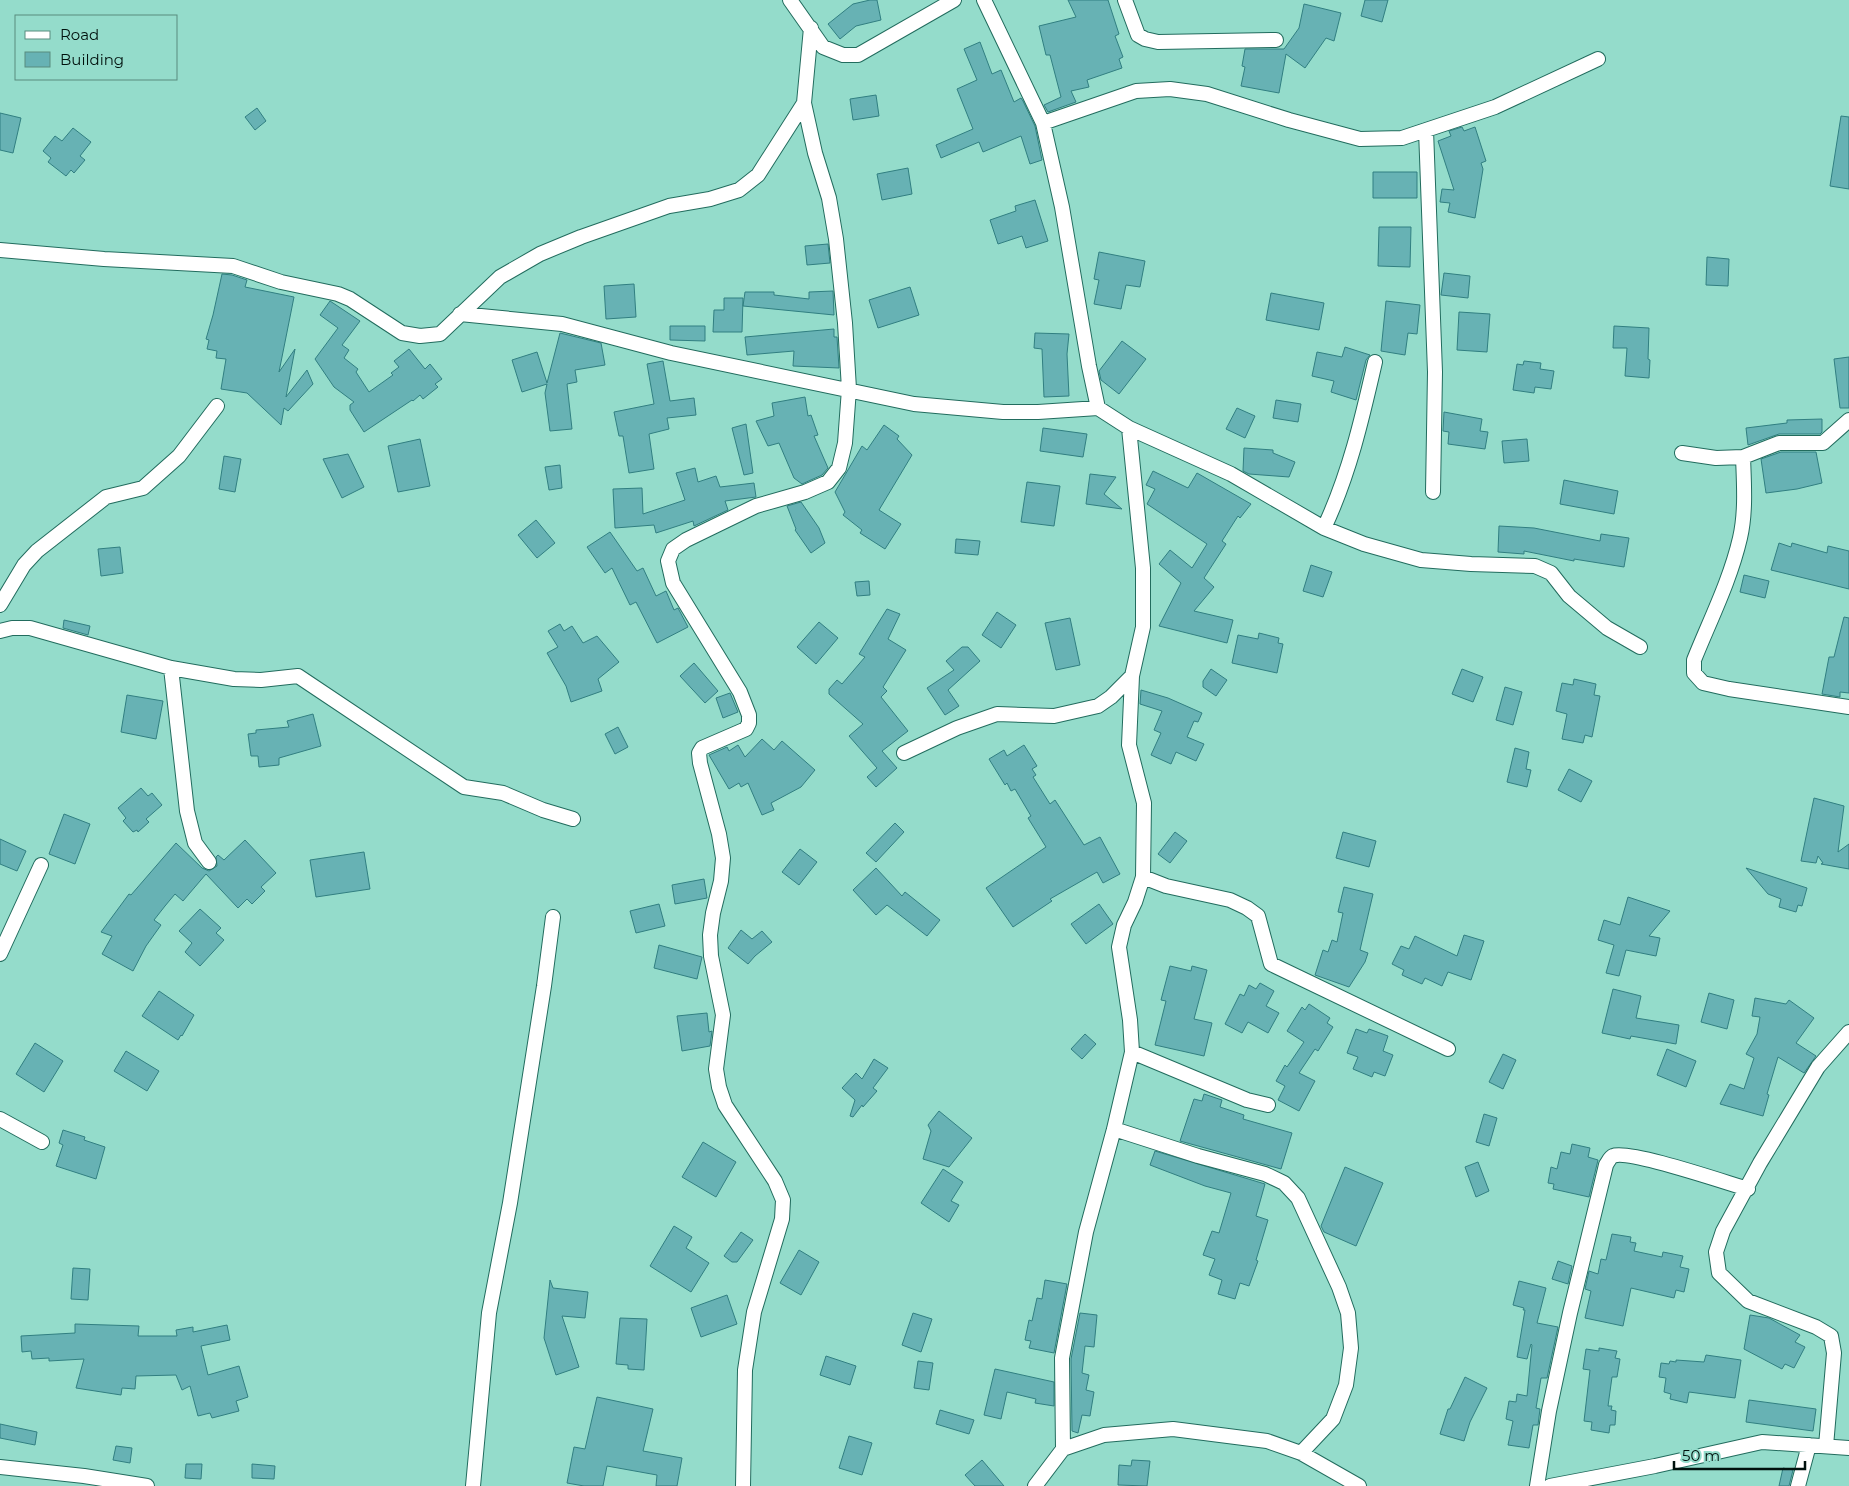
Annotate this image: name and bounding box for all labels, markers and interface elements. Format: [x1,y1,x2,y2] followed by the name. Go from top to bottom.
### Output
[15,15,178,80] legend
[60,25,99,44] text: Road
[60,50,124,69] text: Building
[1674,1438,1805,1470] scale bar
[1682,1446,1720,1465] text: 50 m

